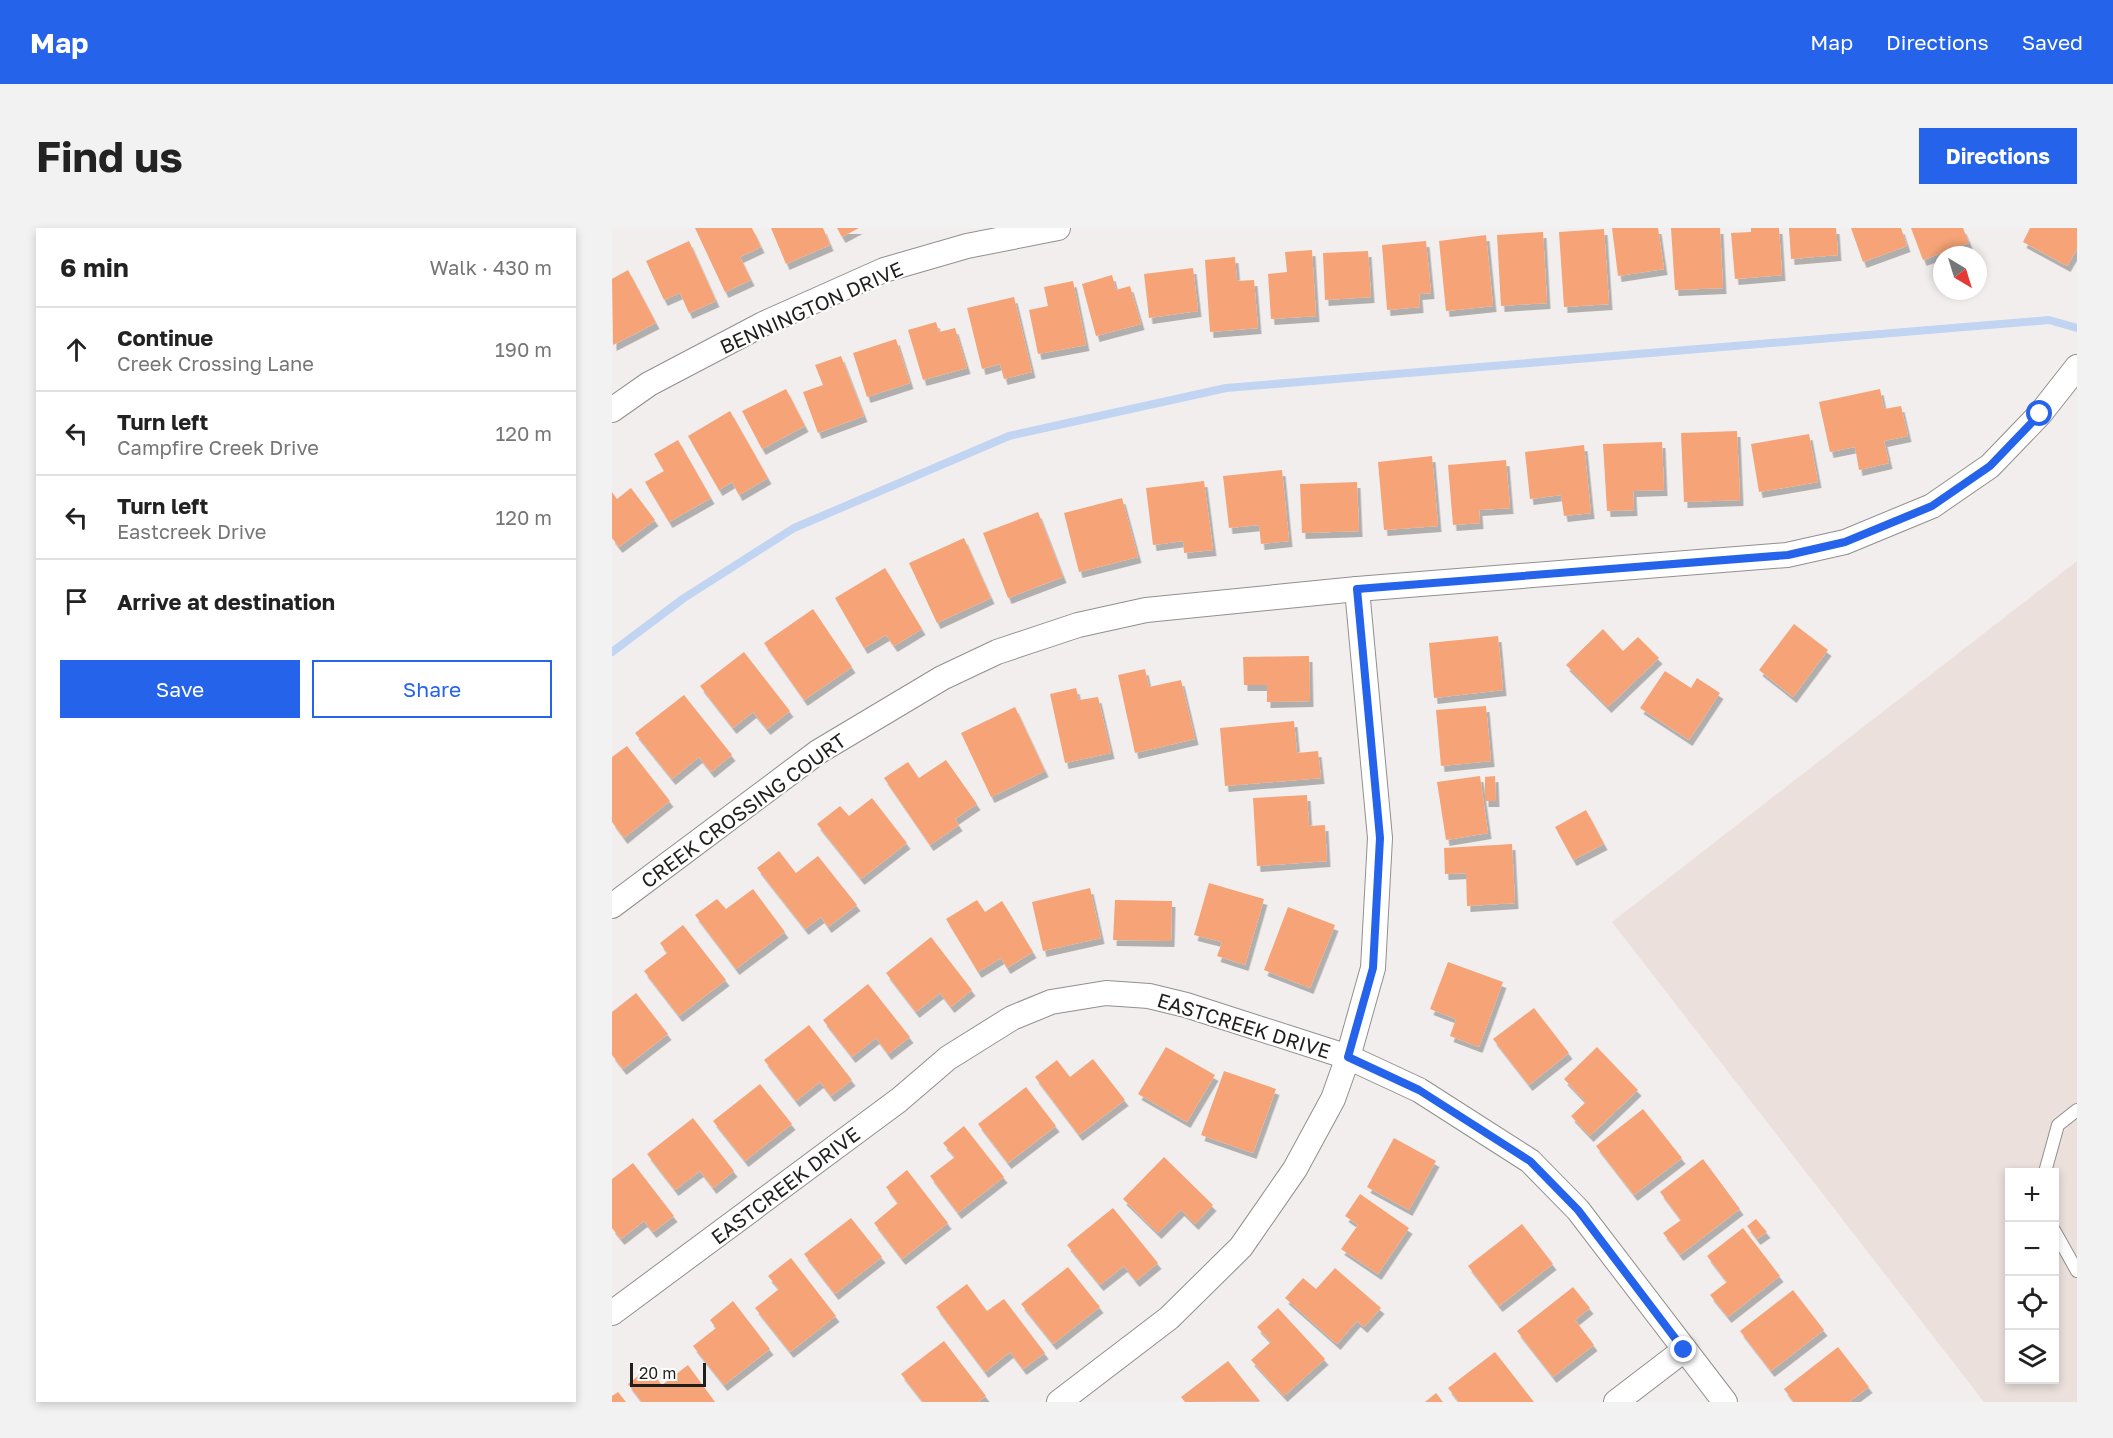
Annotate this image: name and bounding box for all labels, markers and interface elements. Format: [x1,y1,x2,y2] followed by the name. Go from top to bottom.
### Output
[30,26,88,59] text: Map
[1810,29,1853,55] text: Map
[1886,29,1989,55] text: Directions
[2022,29,2083,55] text: Saved
[1919,128,2077,184] button: Directions
[36,131,183,181] text: Find us
[1933,246,1987,300] north arrow
[60,252,129,283] text: 6 min
[430,255,552,279] text: Walk · 430 m
[716,256,906,358] street label: BENNINGTON DRIVE
[117,324,213,351] text: Continue
[60,333,93,366] icon: ahead
[495,337,552,361] text: 190 m
[117,351,314,375] text: Creek Crossing Lane
[2026,400,2052,426] route start
[117,408,208,435] text: Turn left
[60,417,93,450] icon: left
[496,421,552,445] text: 120 m
[117,435,319,459] text: Campfire Creek Drive
[117,492,208,519] text: Turn left
[60,501,93,534] icon: left
[496,505,552,529] text: 120 m
[117,519,266,543] text: Eastcreek Drive
[60,585,93,618] icon: arrive
[117,588,335,615] text: Arrive at destination
[60,660,300,718] button: Save
[312,660,552,718] button: Share
[636,728,850,892] street label: CREEK CROSSING COURT
[1154,987,1334,1063] street label: EASTCREEK DRIVE
[706,1121,864,1249] street label: EASTCREEK DRIVE
[2005,1168,2059,1384] map controls
[2005,1168,2059,1222] button: +
[2005,1222,2059,1276] button: −
[2005,1276,2059,1330] button: locate
[2005,1330,2059,1384] button: layers
[1670,1336,1696,1362] route end
[630,1360,706,1388] scale bar
[639,1363,676,1383] text: 20 m

